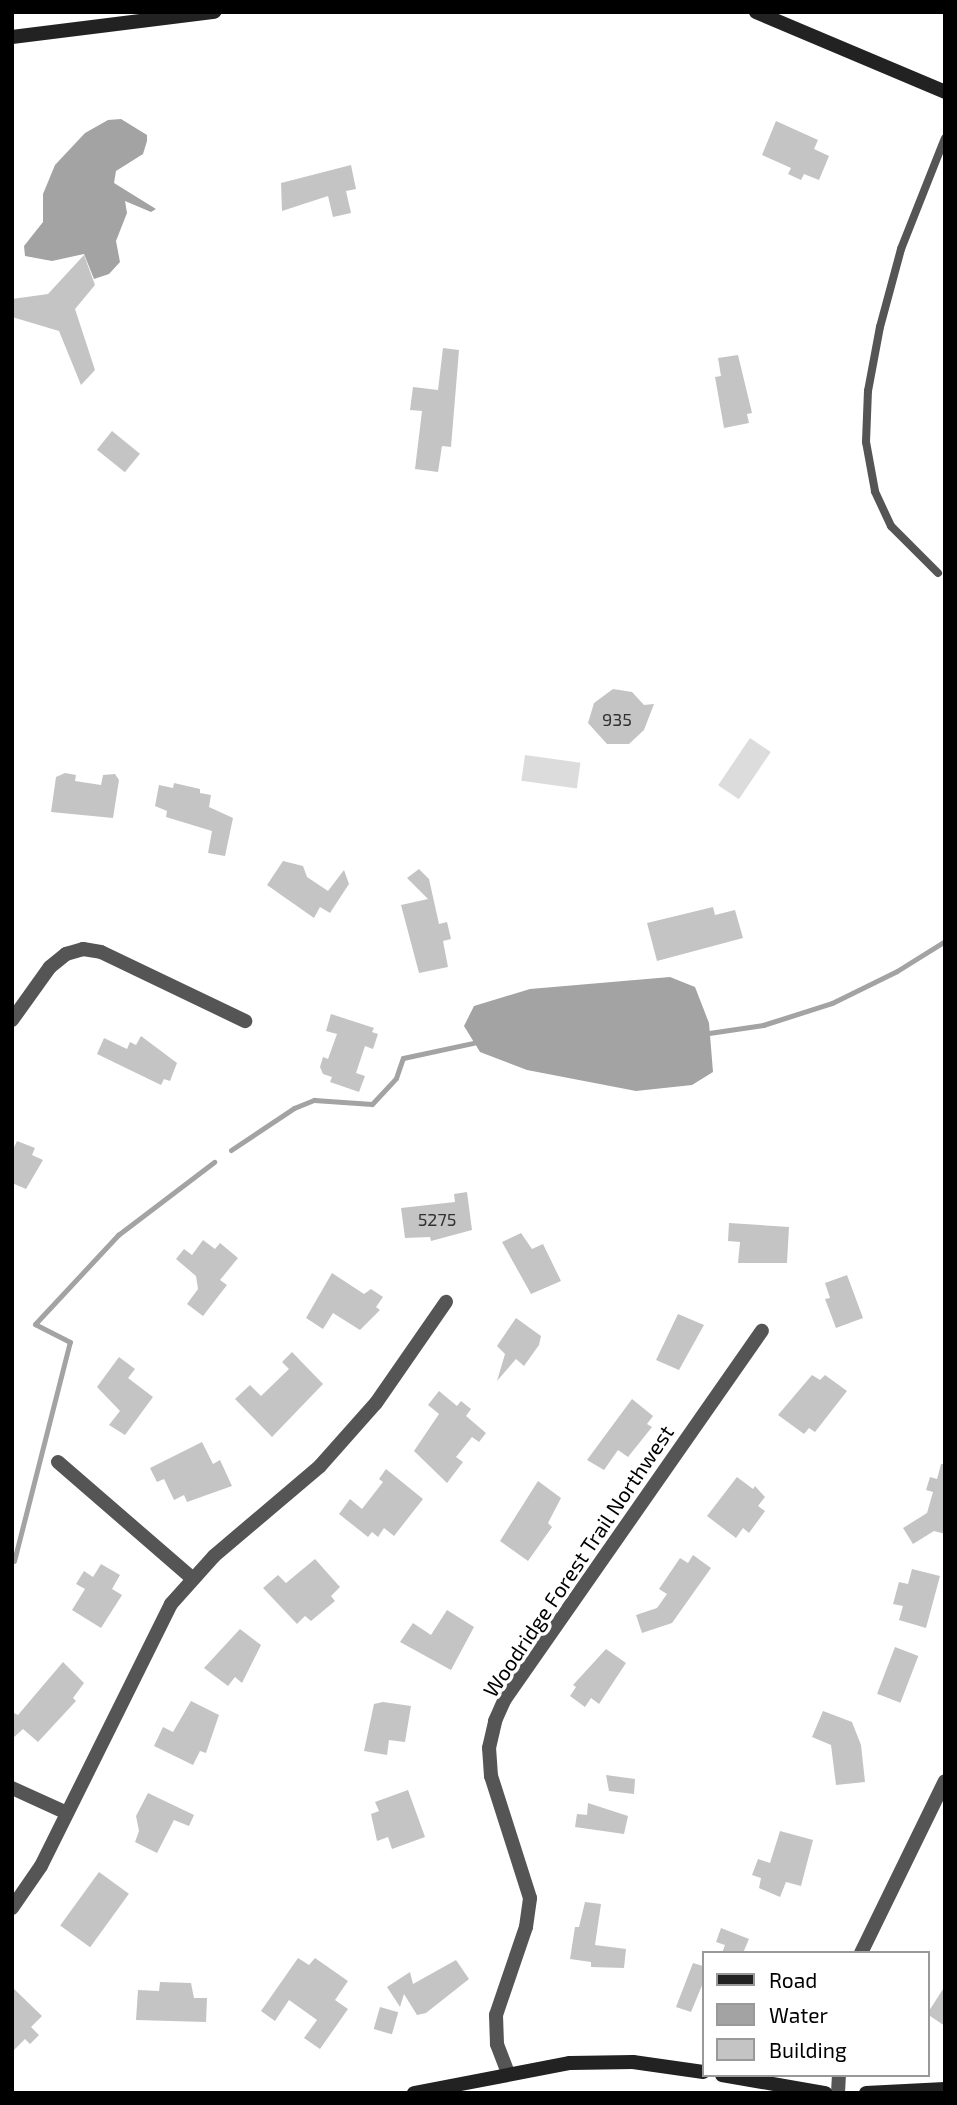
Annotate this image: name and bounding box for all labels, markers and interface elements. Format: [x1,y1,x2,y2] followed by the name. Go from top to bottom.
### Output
[602,708,632,730] house number: 935
[418,1208,456,1230] house number: 5275
[477,1420,679,1702] street label: Woodridge Forest Trail Northwest
[702,1951,929,2077] legend
[769,1967,817,1992] text: Road
[769,2002,828,2027] text: Water
[769,2037,847,2062] text: Building

